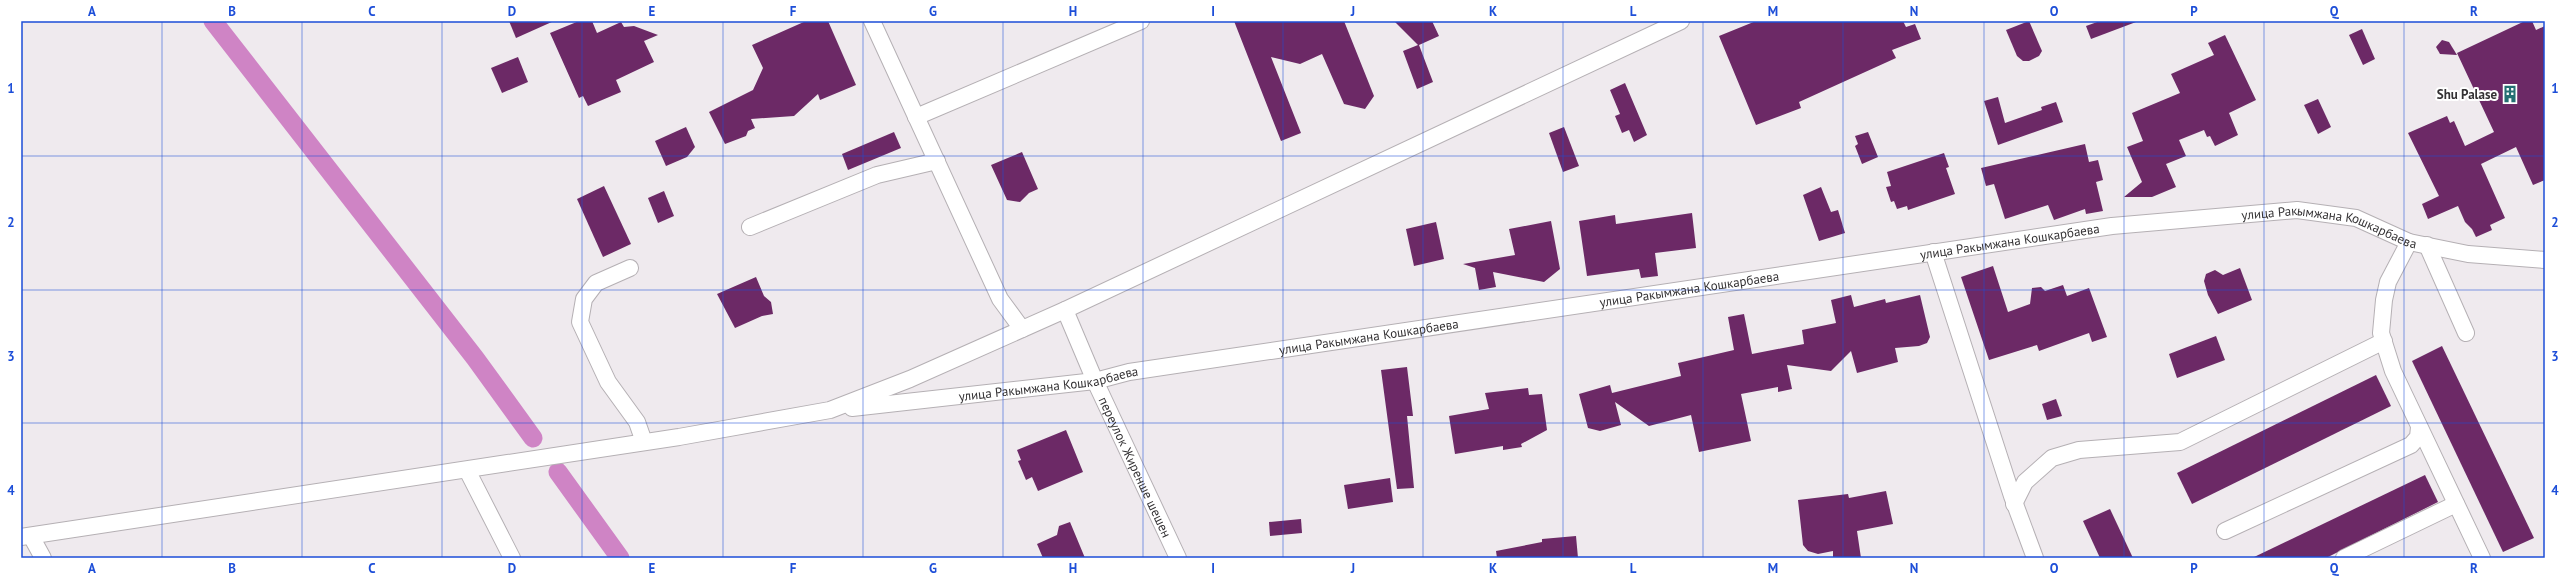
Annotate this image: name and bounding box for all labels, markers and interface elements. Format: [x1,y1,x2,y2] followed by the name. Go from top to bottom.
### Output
[88,3,96,20] text: A
[228,3,236,20] text: B
[368,3,376,20] text: C
[508,3,516,20] text: D
[649,3,656,20] text: E
[790,3,797,20] text: F
[929,3,937,20] text: G
[1069,3,1077,20] text: H
[1211,3,1215,20] text: I
[1350,3,1355,20] text: J
[1489,3,1497,20] text: K
[1630,3,1637,20] text: L
[1768,3,1778,20] text: M
[1910,3,1918,20] text: N
[2050,3,2059,20] text: O
[2190,3,2198,20] text: P
[2330,3,2340,20] text: Q
[2470,3,2478,20] text: R
[7,80,15,97] text: 1
[2551,80,2559,97] text: 1
[2500,84,2520,104] building icon: Shu Palase
[2437,86,2497,103] place label: Shu Palase
[2241,201,2418,252] street label: улица Ракымжана Кошкарбаева
[7,214,15,231] text: 2
[2551,214,2559,231] text: 2
[1919,219,2101,263] street label: улица Ракымжана Кошкарбаева
[1598,267,1780,311] street label: улица Ракымжана Кошкарбаева
[1278,315,1460,358] street label: улица Ракымжана Кошкарбаева
[7,348,15,365] text: 3
[2551,348,2559,365] text: 3
[958,362,1139,405] street label: улица Ракымжана Кошкарбаева
[1095,394,1176,540] street label: переулок Жиренше шешен
[7,482,15,499] text: 4
[2551,482,2559,499] text: 4
[88,560,96,577] text: A
[228,560,236,577] text: B
[368,560,376,577] text: C
[508,560,516,577] text: D
[649,560,656,577] text: E
[790,560,797,577] text: F
[929,560,937,577] text: G
[1069,560,1077,577] text: H
[1211,560,1215,577] text: I
[1350,560,1355,577] text: J
[1489,560,1497,577] text: K
[1630,560,1637,577] text: L
[1768,560,1778,577] text: M
[1910,560,1918,577] text: N
[2050,560,2059,577] text: O
[2190,560,2198,577] text: P
[2330,560,2340,577] text: Q
[2470,560,2478,577] text: R

